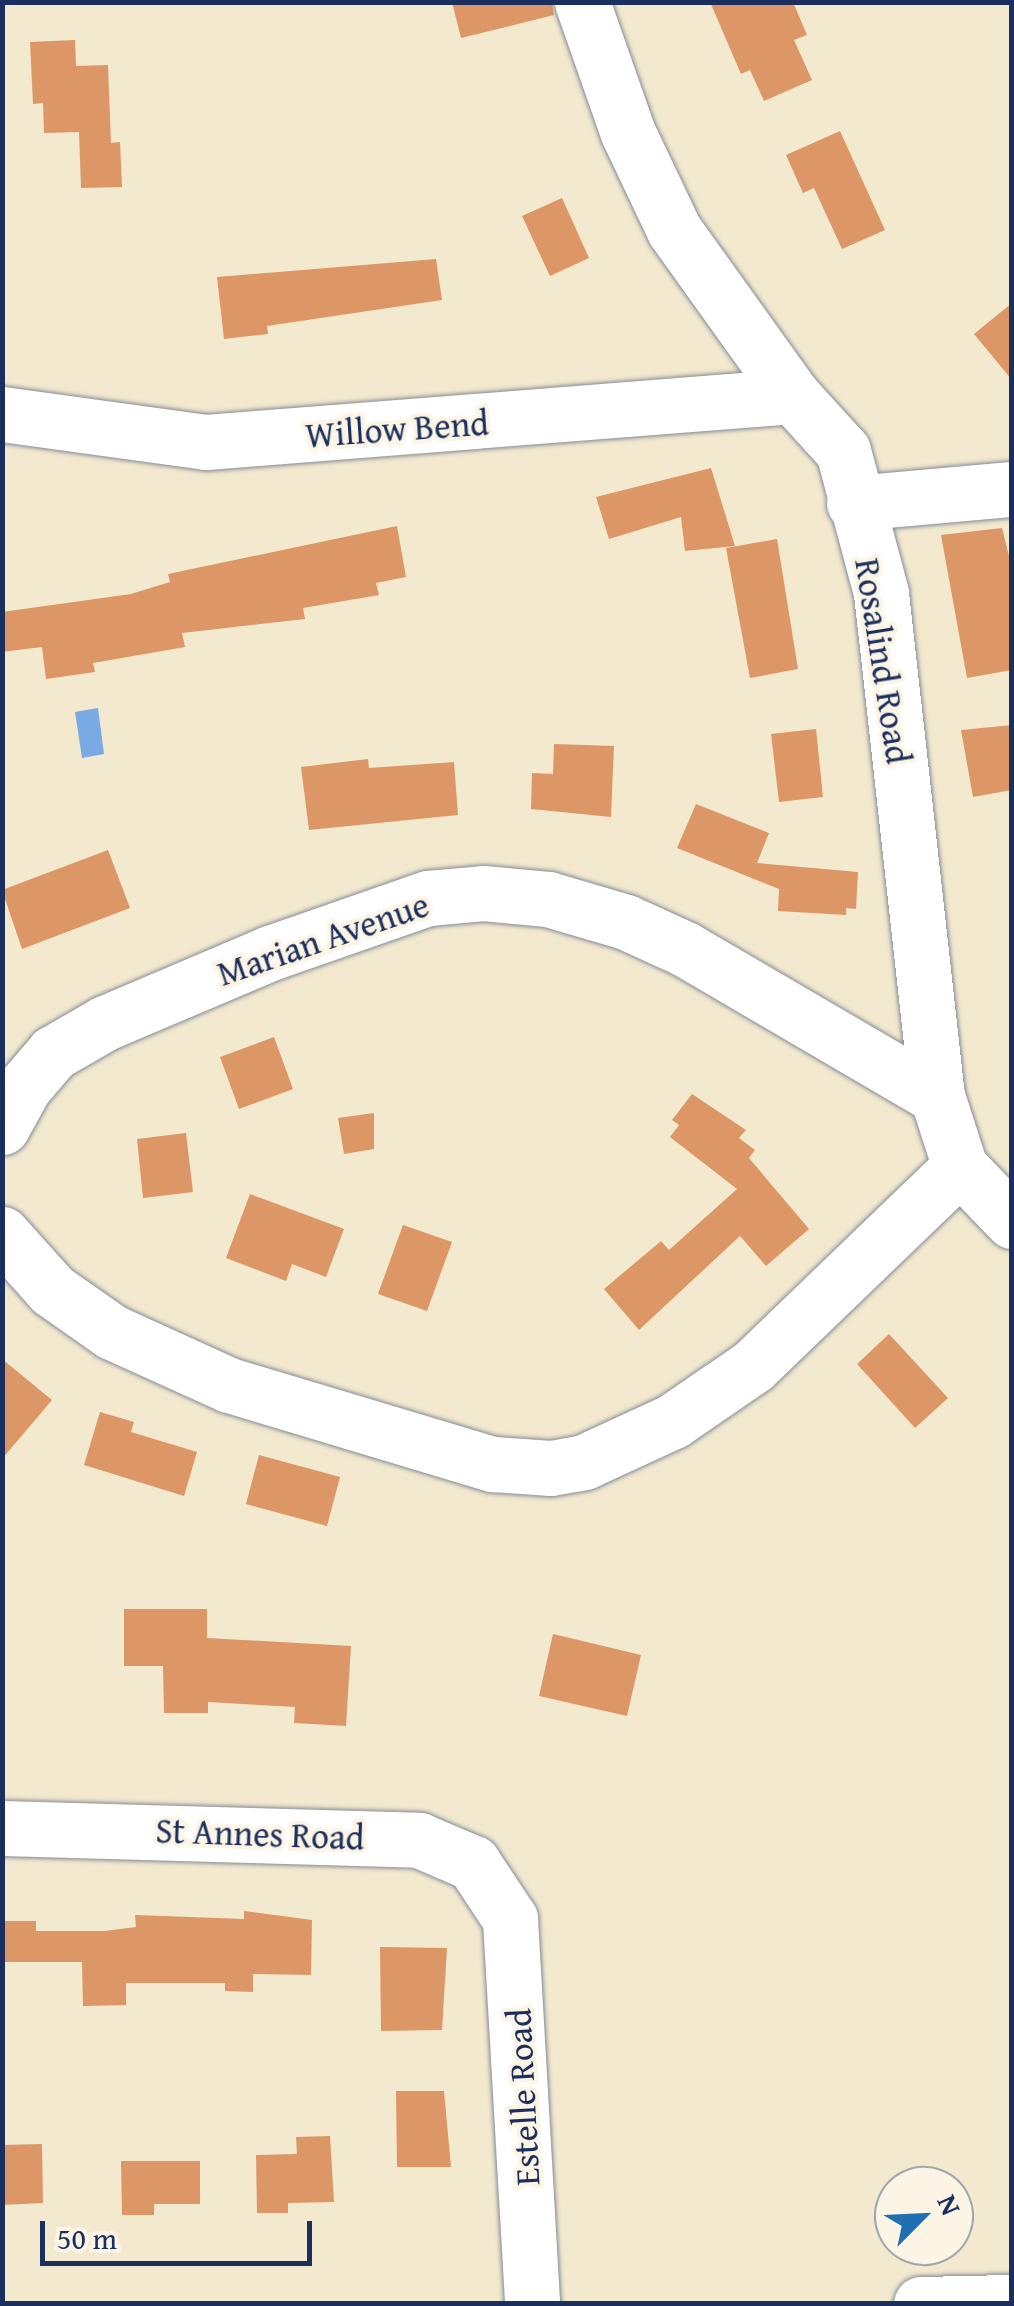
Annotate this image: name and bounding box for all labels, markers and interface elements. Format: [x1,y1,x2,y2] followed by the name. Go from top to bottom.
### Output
[304,402,490,456] street label: Willow Bend
[846,555,920,767] street label: Rosalind Road
[212,883,434,995] street label: Marian Avenue
[155,1809,365,1859] street label: St Annes Road
[497,2007,549,2187] street label: Estelle Road
[874,2166,974,2266] north arrow
[928,2188,973,2221] text: N
[45,2201,318,2263] scale bar
[57,2216,117,2260] text: 50 m

